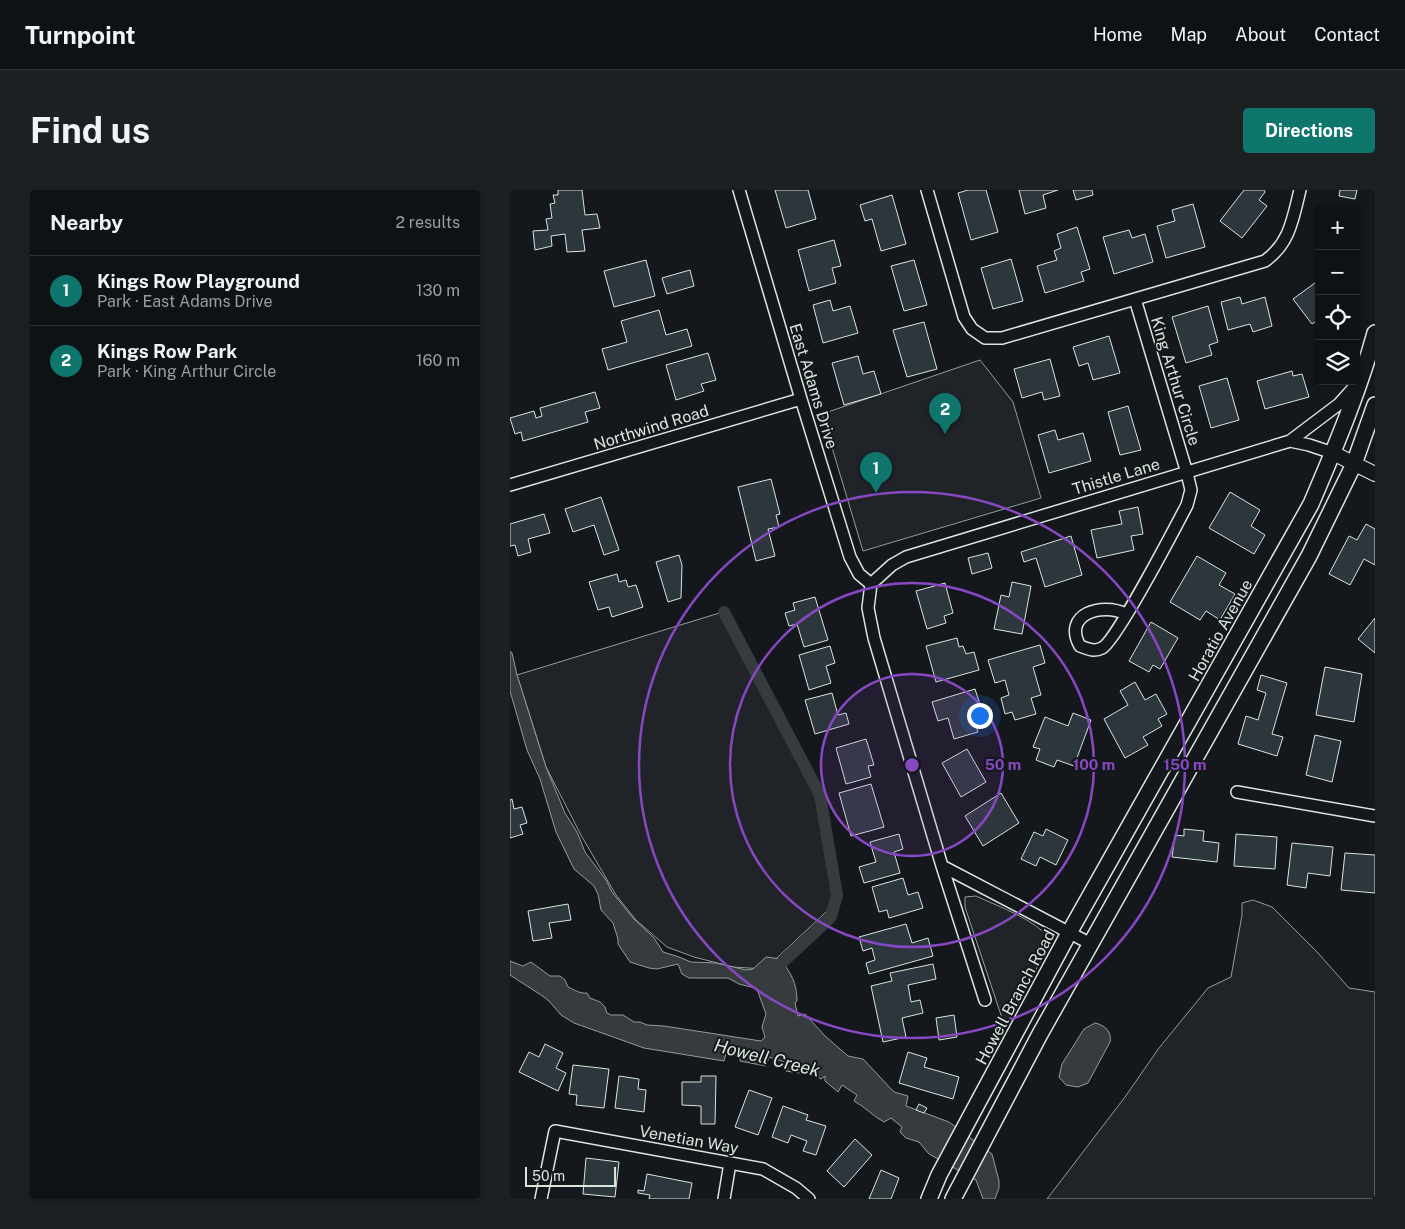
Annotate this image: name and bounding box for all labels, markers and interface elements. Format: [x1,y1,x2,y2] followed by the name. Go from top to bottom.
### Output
[25,21,135,49] text: Turnpoint
[1093,24,1143,45] text: Home
[1171,24,1207,45] text: Map
[1235,24,1286,45] text: About
[1314,24,1380,45] text: Contact
[1243,108,1375,153] button: Directions
[30,110,150,151] text: Find us
[1315,205,1360,385] map controls
[1315,205,1360,250] button: +
[50,210,123,235] text: Nearby
[395,213,460,232] text: 2 results
[1315,250,1360,295] button: −
[97,270,300,292] text: Kings Row Playground
[63,281,69,300] text: 1
[416,281,460,300] text: 130 m
[97,292,273,311] text: Park · East Adams Drive
[1315,295,1360,340] button: locate
[1147,314,1204,448] street label: King Arthur Circle
[785,321,842,451] street label: East Adams Drive
[97,340,237,362] text: Kings Row Park
[1315,340,1360,385] button: layers
[61,351,71,370] text: 2
[416,351,460,370] text: 160 m
[97,362,276,381] text: Park · King Arthur Circle
[929,393,961,434] pin: 2
[591,401,711,454] street label: Northwind Road
[860,452,892,493] pin: 1
[1070,454,1162,499] street label: Thistle Lane
[1185,576,1256,685] street label: Horatio Avenue
[967,703,993,729] your location
[903,756,921,774] centre of rings
[985,756,1021,773] text: 50 m
[1073,756,1115,773] text: 100 m
[1163,756,1207,773] text: 150 m
[972,926,1059,1068] street label: Howell Branch Road
[712,1034,823,1081] water label: Howell Creek
[638,1121,740,1158] street label: Venetian Way
[525,1164,616,1187] scale bar
[532,1168,565,1184] text: 50 m

